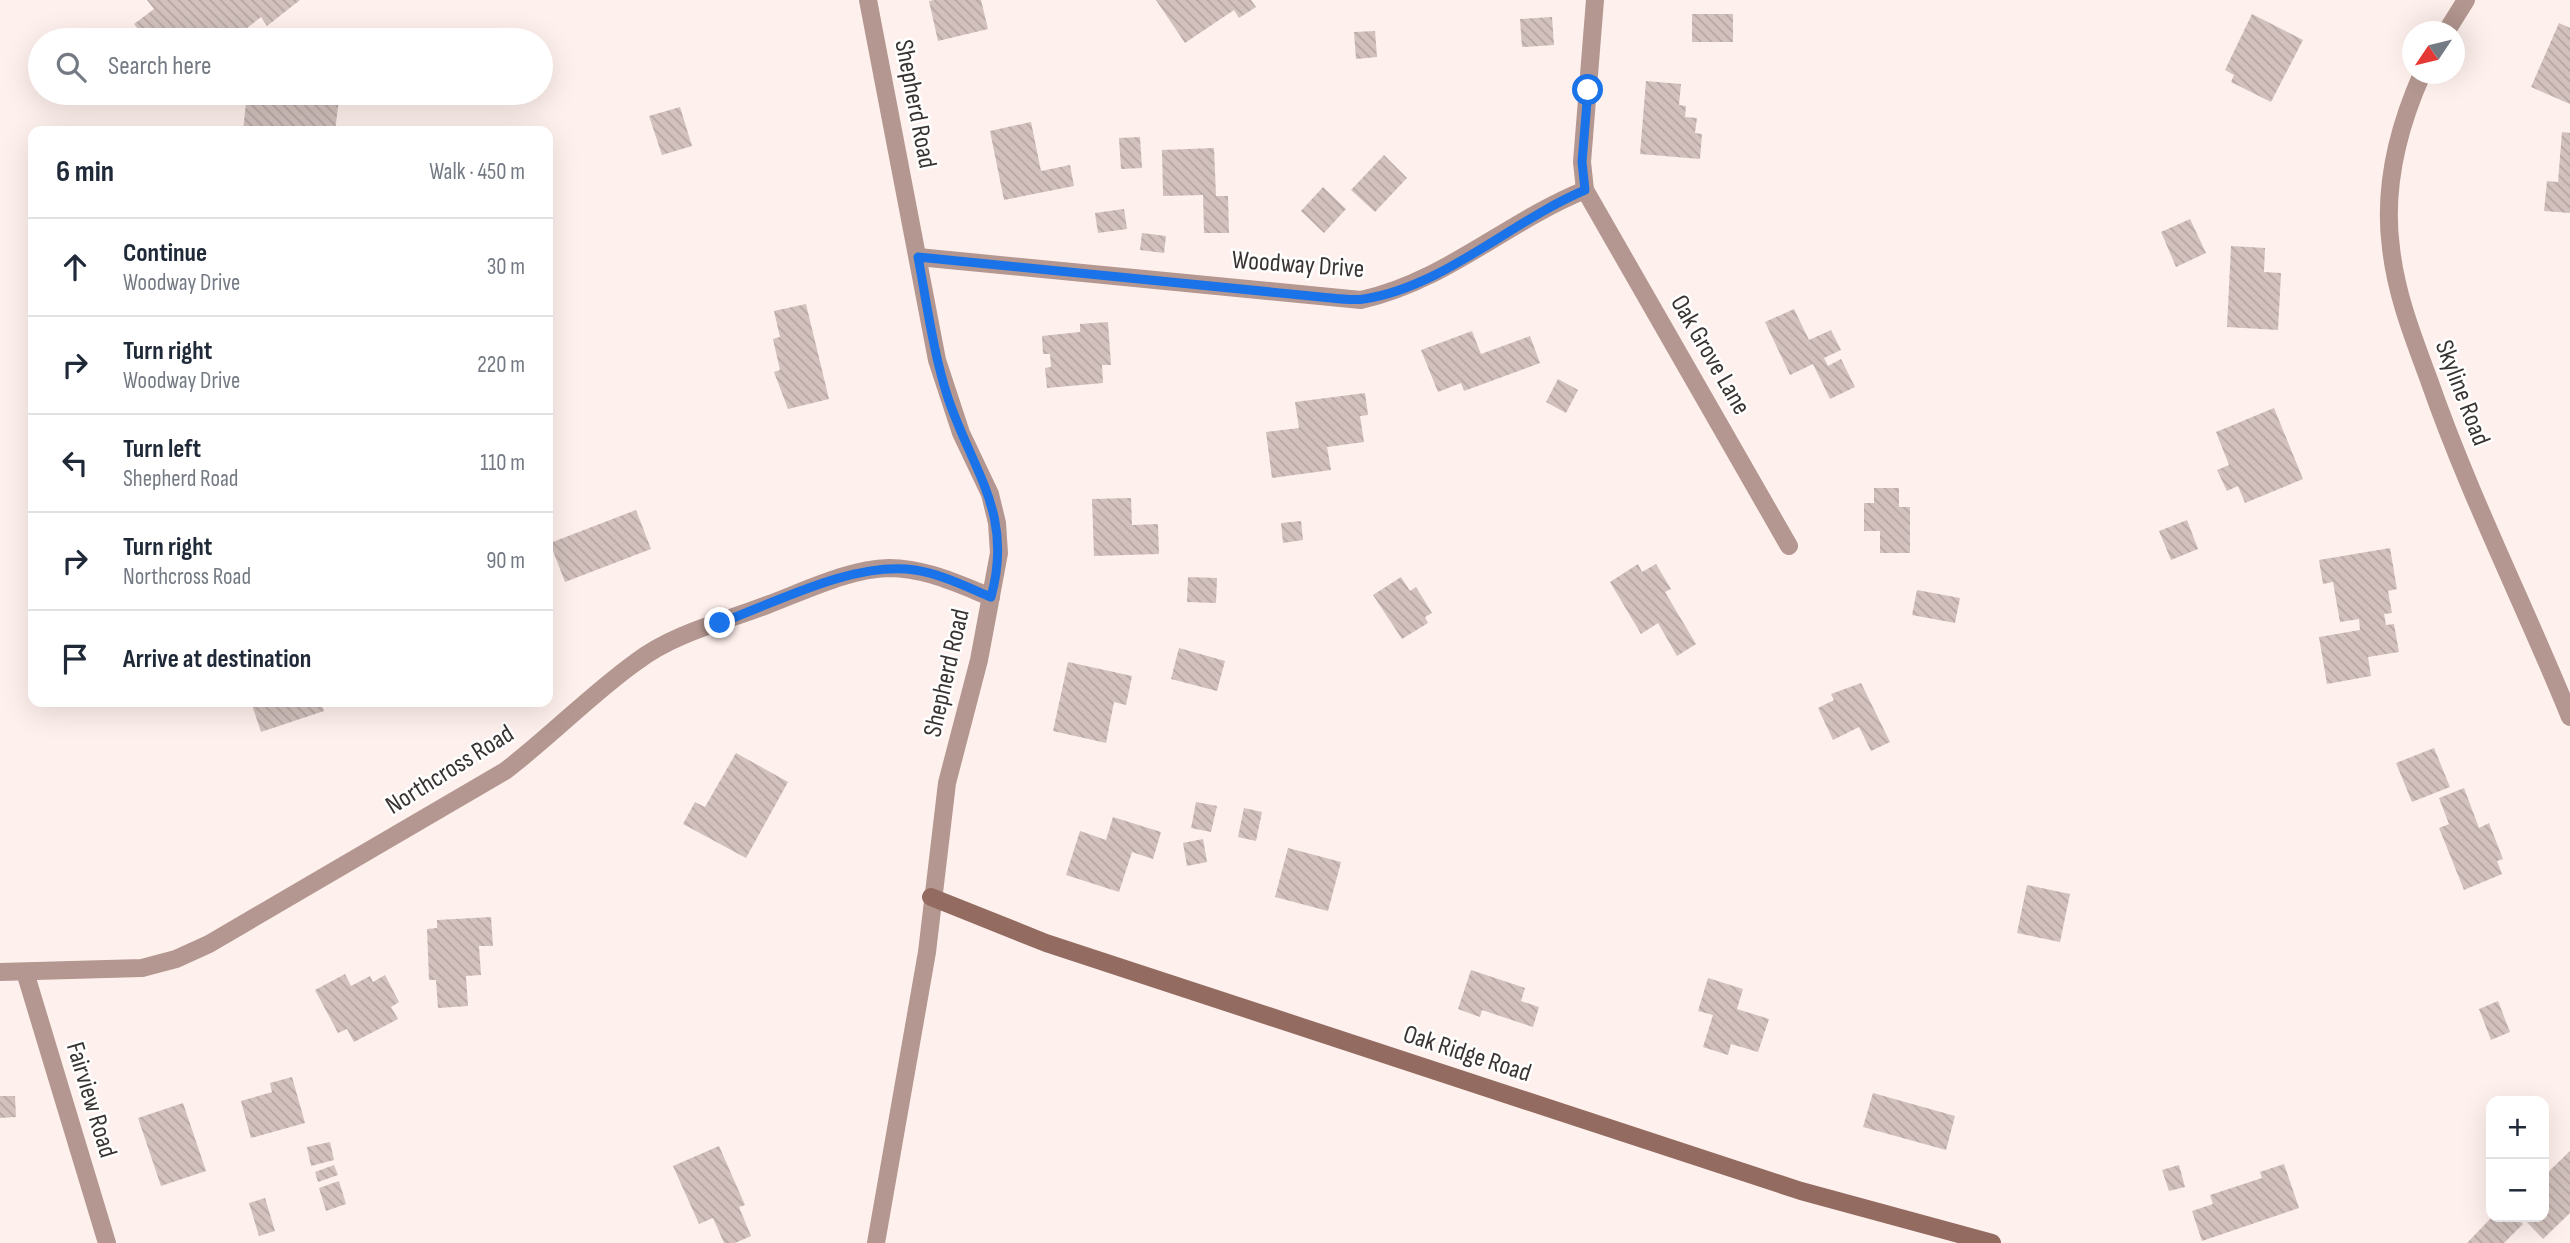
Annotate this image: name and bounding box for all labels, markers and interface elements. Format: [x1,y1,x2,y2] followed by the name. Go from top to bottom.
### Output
[2402,21,2465,84] north arrow
[28,28,553,105] search box
[887,37,943,171] street label: Shepherd Road
[52,48,90,86] icon: search
[108,51,211,82] text: Search here
[1572,74,1603,105] route start
[56,154,114,190] text: 6 min
[429,158,525,186] text: Walk · 450 m
[123,238,207,269] text: Continue
[1231,245,1365,285] street label: Woodway Drive
[56,248,94,286] icon: ahead
[487,253,525,281] text: 30 m
[123,269,240,297] text: Woodway Drive
[1663,290,1757,420] street label: Oak Grove Lane
[123,336,212,367] text: Turn right
[2428,336,2496,450] street label: Skyline Road
[56,346,94,384] icon: right
[477,351,525,379] text: 220 m
[123,367,240,395] text: Woodway Drive
[123,434,201,465] text: Turn left
[56,444,94,482] icon: left
[480,449,525,477] text: 110 m
[123,465,238,493] text: Shepherd Road
[123,532,212,563] text: Turn right
[56,542,94,580] icon: right
[486,547,525,575] text: 90 m
[123,563,251,591] text: Northcross Road
[917,606,977,740] street label: Shepherd Road
[704,607,735,638] route end
[56,640,94,678] icon: arrive
[123,644,311,675] text: Arrive at destination
[380,718,520,822] street label: Northcross Road
[1399,1019,1535,1089] street label: Oak Ridge Road
[59,1038,123,1162] street label: Fairview Road
[2486,1096,2549,1222] map controls
[2486,1096,2549,1159] button: +
[2486,1159,2549,1222] button: −

